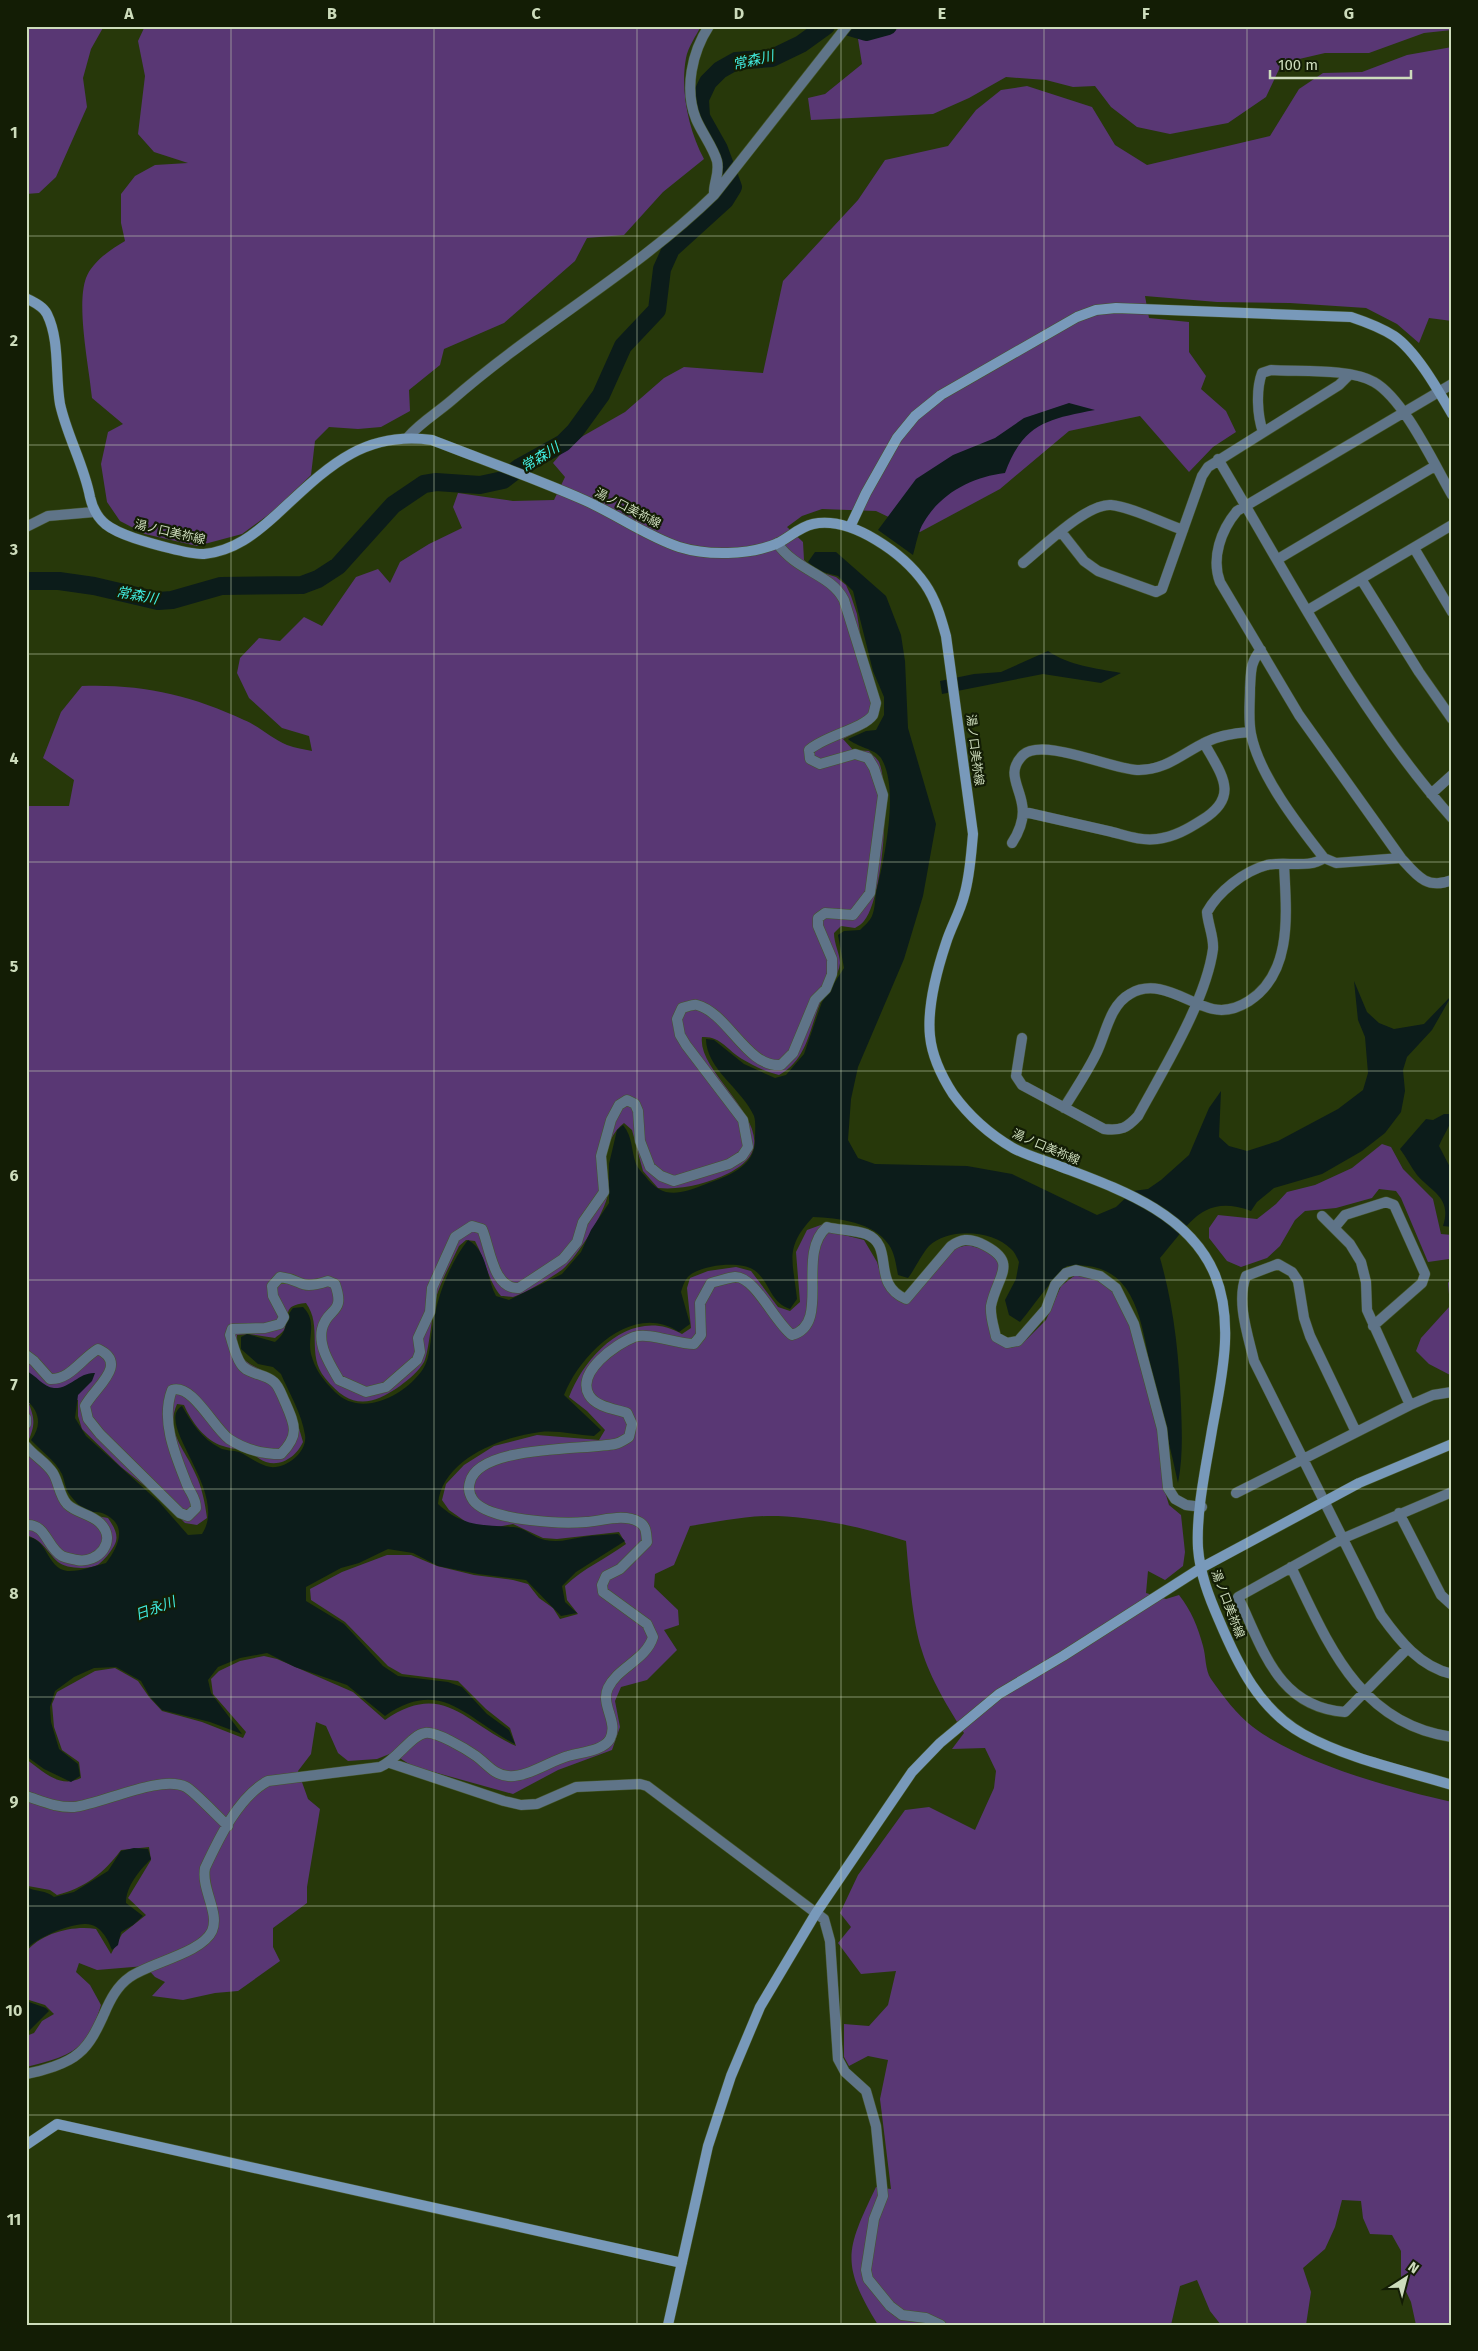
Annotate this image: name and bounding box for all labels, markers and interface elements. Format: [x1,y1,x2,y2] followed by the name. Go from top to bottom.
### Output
[123,4,134,23] text: A
[327,4,337,23] text: B
[531,4,541,23] text: C
[734,4,744,23] text: D
[938,4,946,23] text: E
[1142,4,1150,23] text: F
[1344,4,1354,23] text: G
[731,47,777,73] water label: 常森川
[1270,48,1412,80] scale bar
[1278,56,1318,74] text: 100 m
[10,123,18,142] text: 1
[10,331,18,350] text: 2
[518,438,564,476] water label: 常森川
[593,485,663,531] street label: 湯ノ口美祢線
[133,517,207,547] street label: 湯ノ口美祢線
[9,540,18,559] text: 3
[115,583,161,608] water label: 常森川
[964,713,986,787] street label: 湯ノ口美祢線
[9,749,19,768] text: 4
[10,957,19,976] text: 5
[1010,1126,1082,1168] street label: 湯ノ口美祢線
[9,1166,19,1185] text: 6
[10,1375,18,1394] text: 7
[1209,1568,1247,1640] street label: 湯ノ口美祢線
[9,1584,19,1603] text: 8
[133,1593,180,1624] water label: 日永川
[10,1792,19,1811] text: 9
[6,2001,22,2020] text: 10
[7,2210,21,2229] text: 11
[1380,2254,1430,2304] north arrow
[1405,2258,1422,2277] text: N

